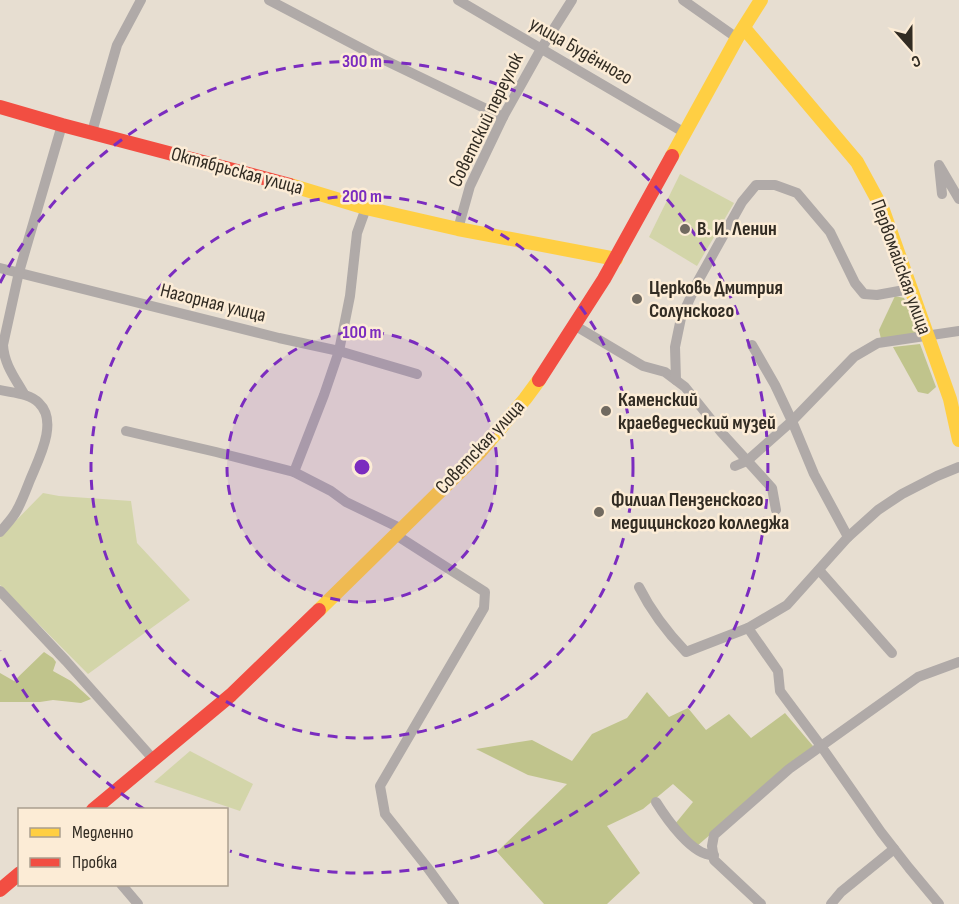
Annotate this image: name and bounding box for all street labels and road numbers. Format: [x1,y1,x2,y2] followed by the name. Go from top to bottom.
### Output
[525,12,637,90] street label: улица Будённого
[443,49,529,191] street label: Советский переулок
[168,142,306,200] street label: Октябрьская улица
[865,196,937,338] street label: Первомайская улица
[158,278,268,328] street label: Нагорная улица
[430,395,530,499] street label: Советская улица

